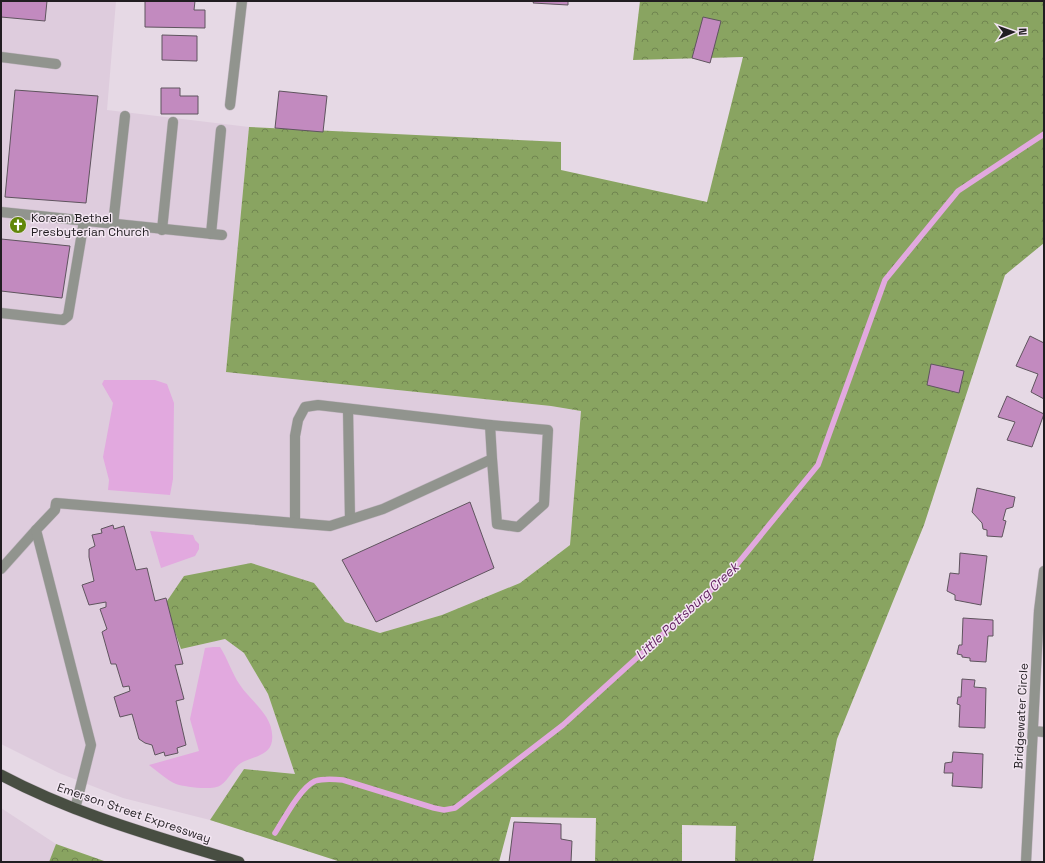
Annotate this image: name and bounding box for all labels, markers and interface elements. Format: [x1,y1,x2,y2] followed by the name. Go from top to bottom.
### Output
[993,12,1033,52] north arrow
[1016,28,1030,36] text: N
[31,210,149,240] place label: Korean Bethel Presbyterian Church
[8,215,28,235] church icon: Korean Bethel Presbyterian Church
[632,557,744,663] water label: Little Pottsburg Creek
[1010,663,1032,769] street label: Bridgewater Circle
[55,779,213,847] street label: Emerson Street Expressway

